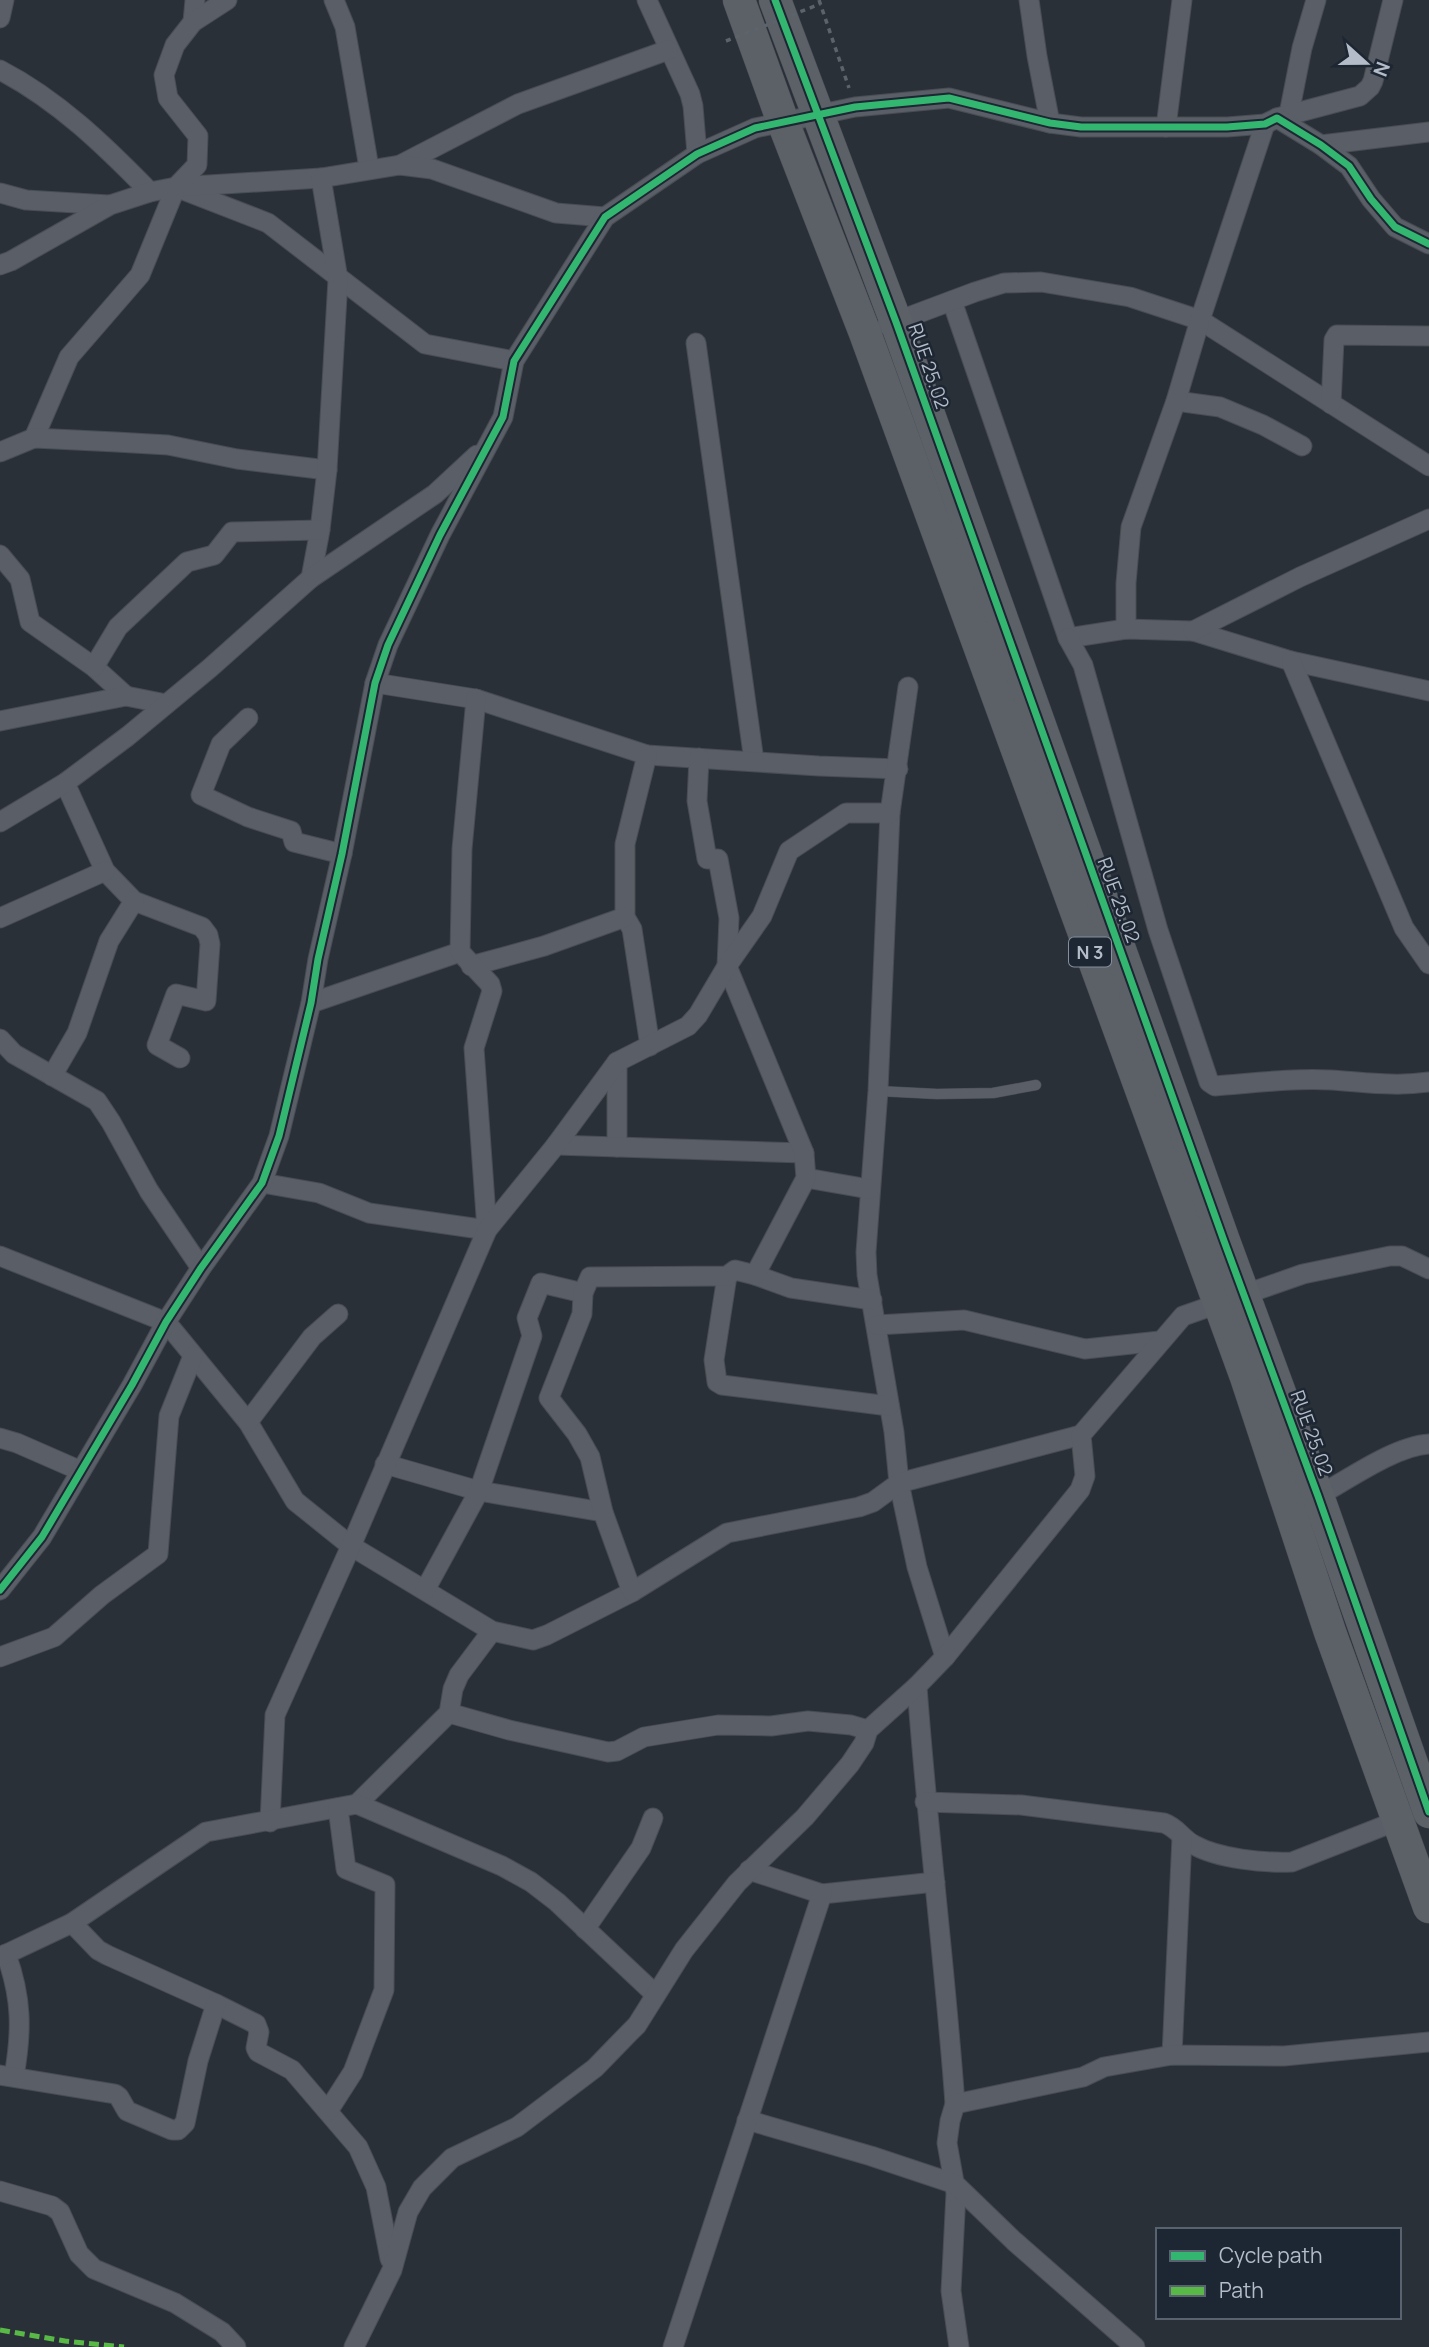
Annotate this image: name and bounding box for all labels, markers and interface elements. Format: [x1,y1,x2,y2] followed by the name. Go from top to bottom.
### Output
[1331,28,1401,98] north arrow
[1367,58,1396,80] text: N
[902,320,956,412] street label: RUE 25.02
[1092,854,1146,946] street label: RUE 25.02
[1069,937,1111,967] road number: N 3
[1285,1387,1339,1479] street label: RUE 25.02
[1156,2228,1401,2319] legend
[1219,2241,1322,2269] text: Cycle path
[1219,2276,1264,2304] text: Path

